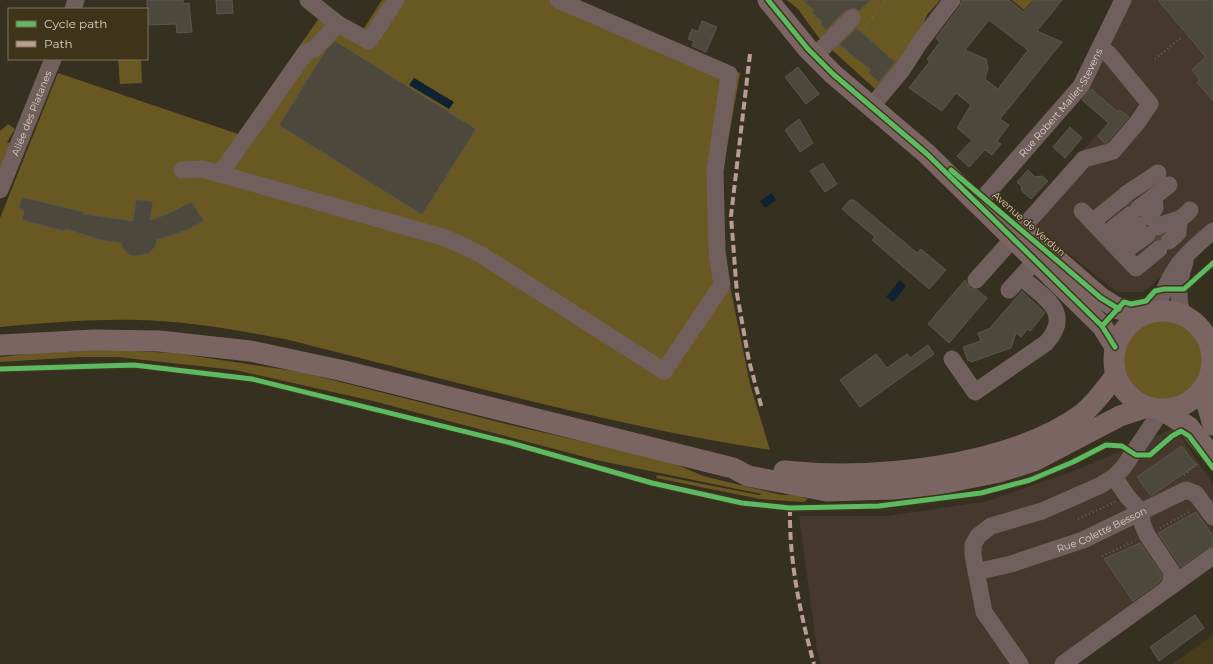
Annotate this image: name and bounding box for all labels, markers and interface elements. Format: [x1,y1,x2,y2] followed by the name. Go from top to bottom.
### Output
[8,8,148,60] legend
[44,16,107,31] text: Cycle path
[44,36,73,51] text: Path
[1016,46,1105,160] street label: Rue Robert Mallet-Stevens
[8,68,54,158] street label: Allée des Platanes
[990,189,1068,259] street label: Avenue de Verdun
[1055,504,1149,555] street label: Rue Colette Besson

